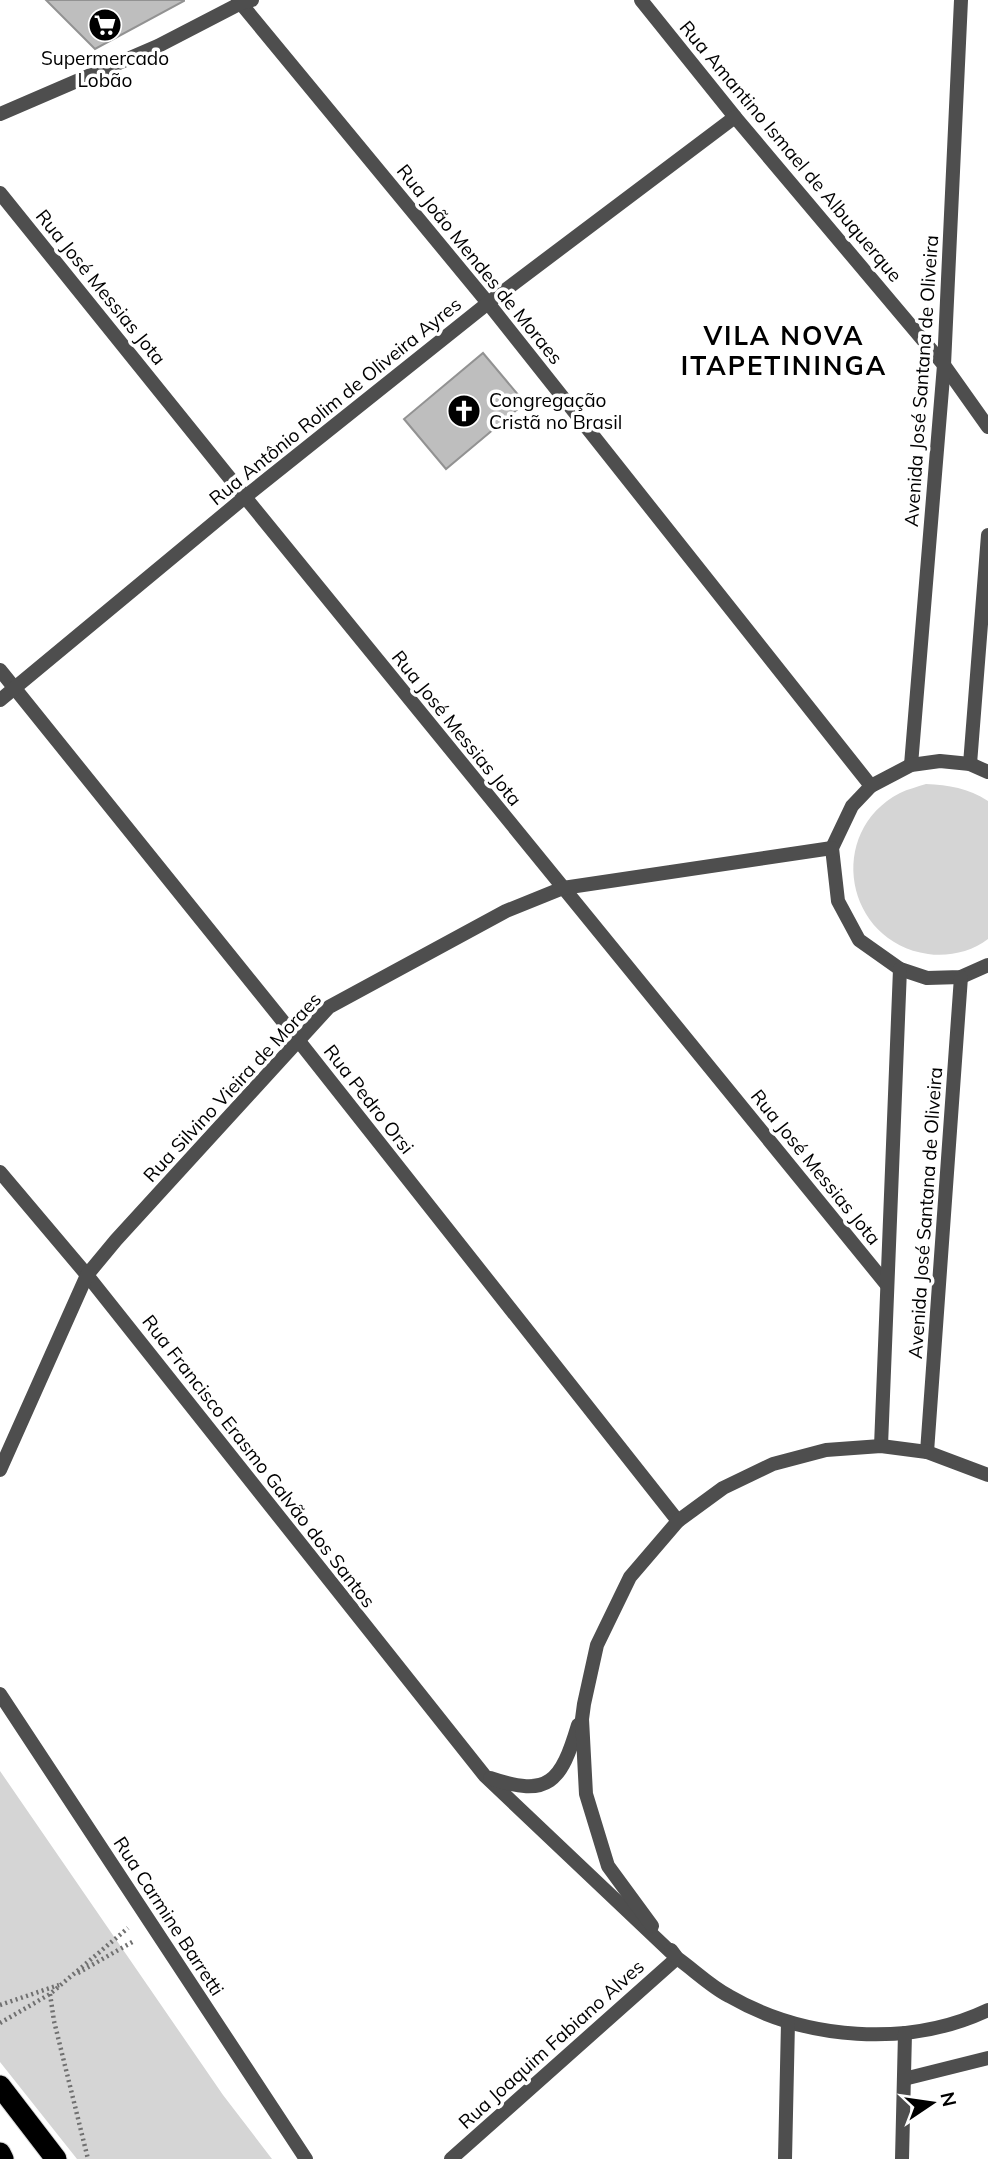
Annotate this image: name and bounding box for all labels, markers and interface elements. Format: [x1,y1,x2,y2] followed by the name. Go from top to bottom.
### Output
[86,6,124,44] supermarket icon: Supermercado Lobão
[675,15,907,287] street label: Rua Amantino Ismael de Albuquerque
[41,46,169,92] place label: Supermercado Lobão
[392,159,568,369] street label: Rua João Mendes de Moraes
[31,204,171,370] street label: Rua José Messias Jota
[899,234,943,528] street label: Avenida José Santana de Oliveira
[204,292,466,510] street label: Rua Antônio Rolim de Oliveira Ayres
[681,319,887,382] district label: VILA NOVA ITAPETININGA
[489,388,622,434] place label: Congregação Cristã no Brasil
[445,392,483,430] church icon: Congregação Cristã no Brasil
[387,645,527,811] street label: Rua José Messias Jota
[138,987,326,1187] street label: Rua Silvino Vieira de Moraes
[319,1040,419,1158] street label: Rua Pedro Orsi
[903,1066,947,1360] street label: Avenida José Santana de Oliveira
[746,1084,886,1250] street label: Rua José Messias Jota
[137,1310,381,1612] street label: Rua Francisco Erasmo Galvão dos Santos
[109,1832,229,2000] street label: Rua Carmine Barretti
[453,1954,649,2134] street label: Rua Joaquim Fabiano Alves
[897,2068,967,2138] north arrow
[935,2089,962,2109] text: N

